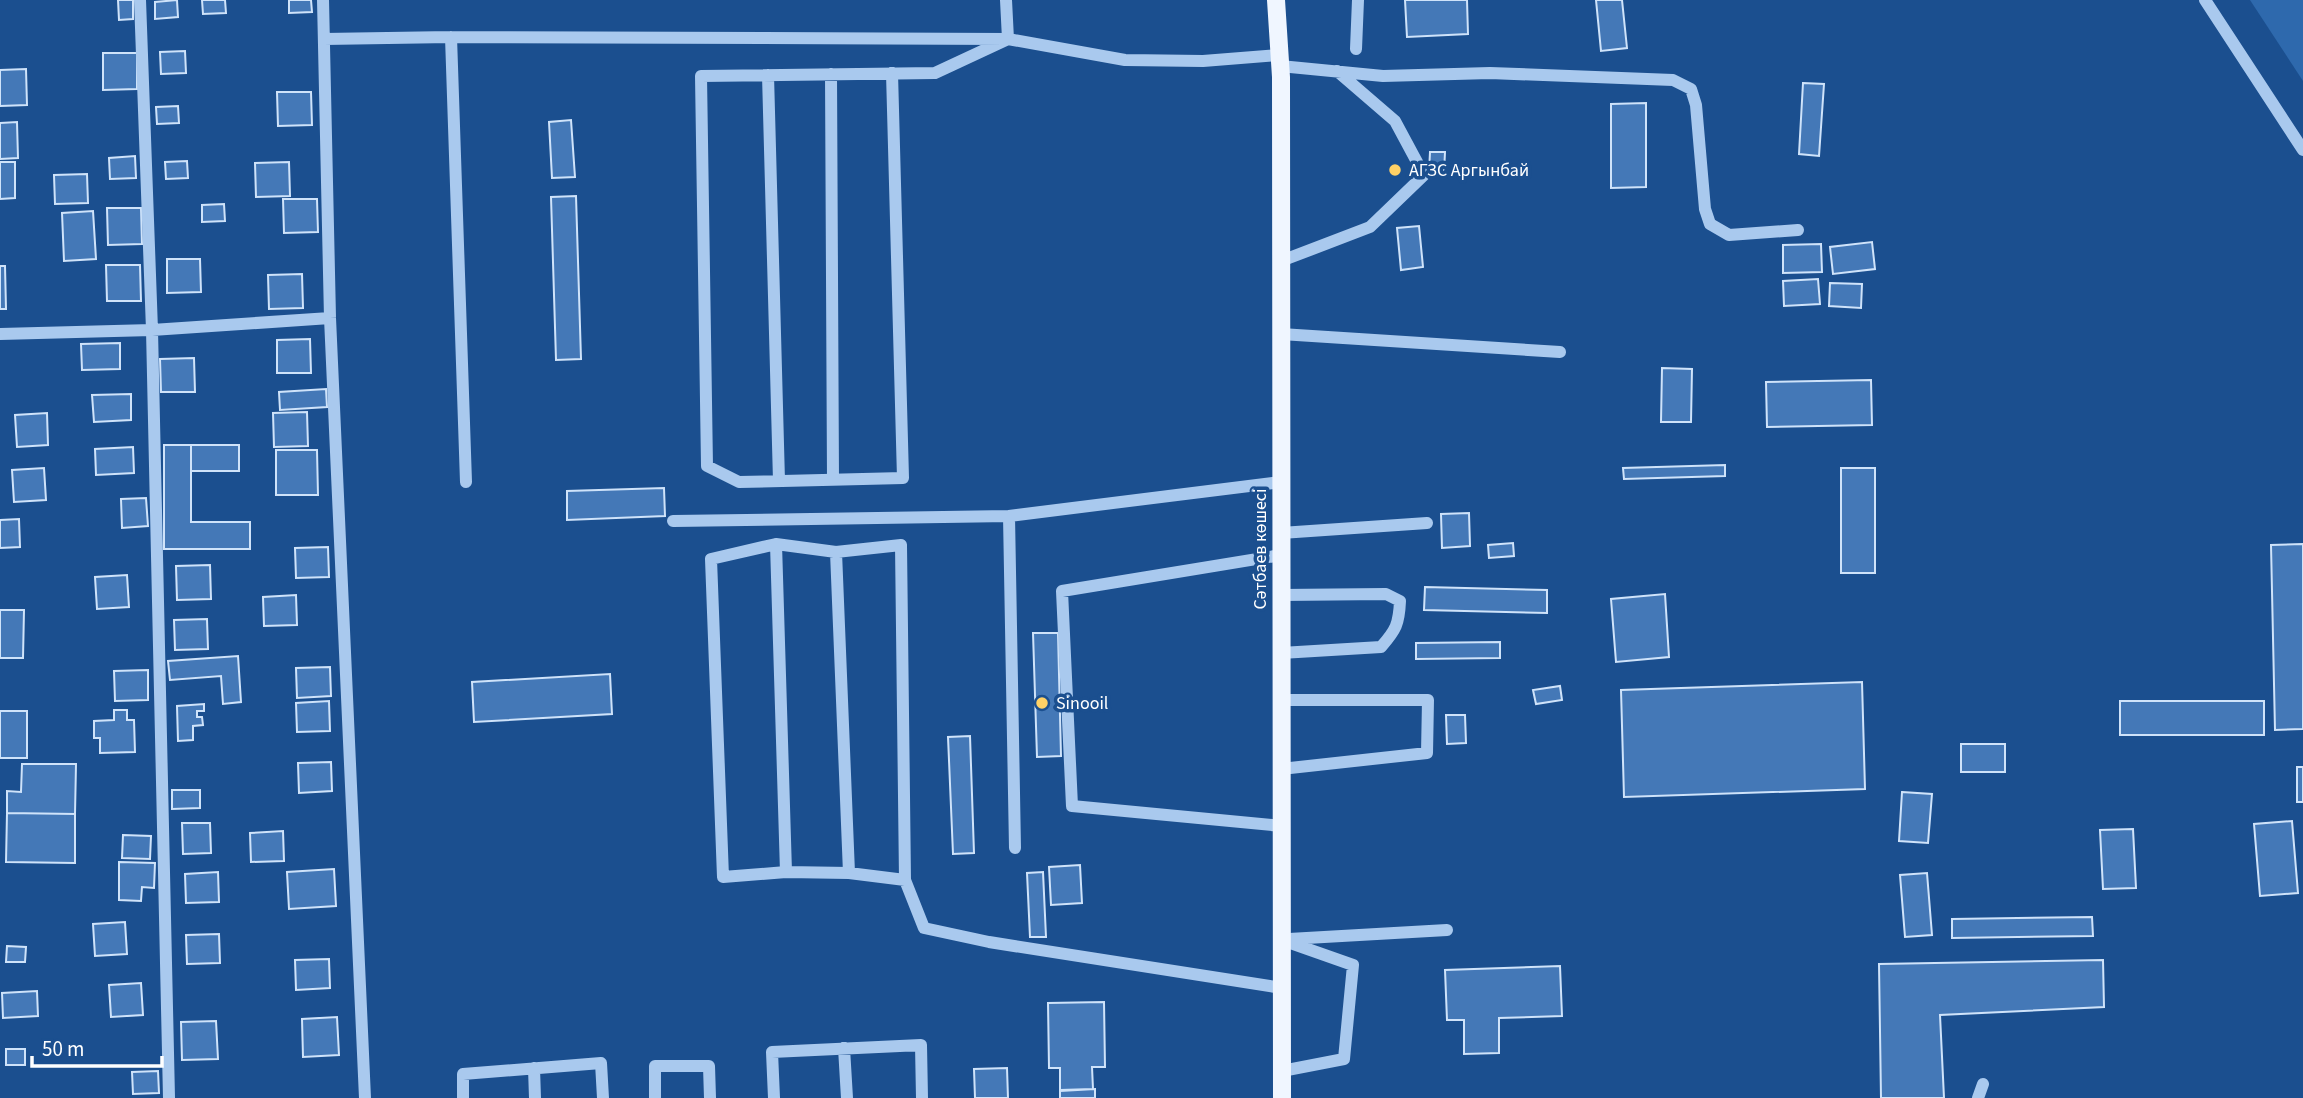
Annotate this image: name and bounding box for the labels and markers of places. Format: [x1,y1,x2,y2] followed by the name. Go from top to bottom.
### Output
[1409,158,1529,183] place label: АГЗС Аргынбай
[1387,162,1403,178] marker: АГЗС Аргынбай
[1056,691,1108,716] place label: Sinooil
[1034,695,1050,711] marker: Sinooil

